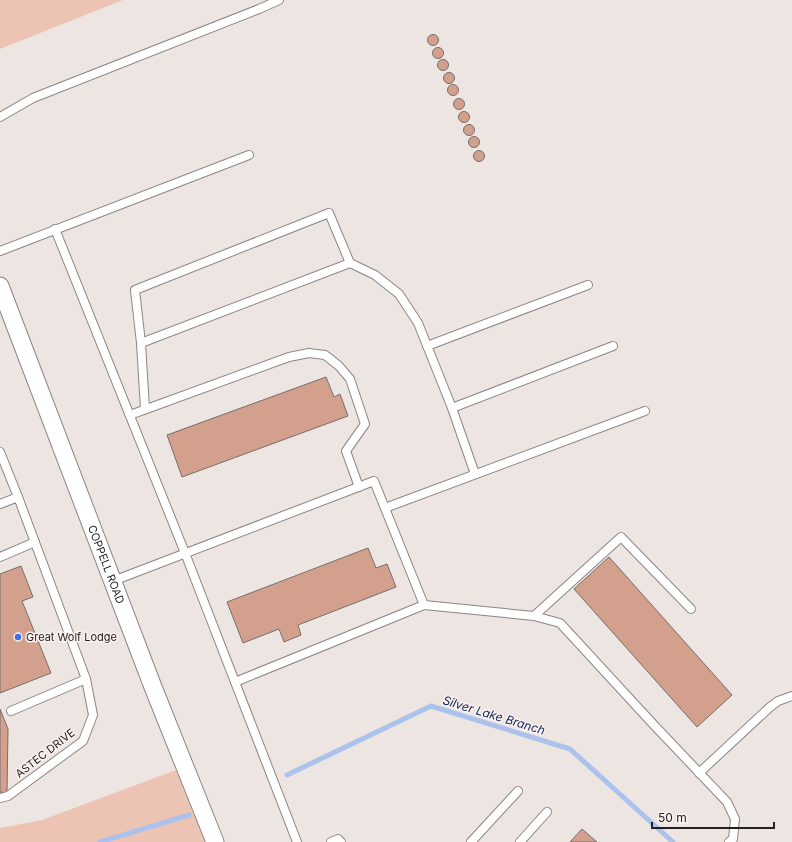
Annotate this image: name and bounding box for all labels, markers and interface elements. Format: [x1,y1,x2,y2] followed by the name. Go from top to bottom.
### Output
[85,523,128,606] street label: COPPELL ROAD
[26,630,117,644] place label: Great Wolf Lodge
[13,632,23,642] marker: Great Wolf Lodge
[441,692,547,738] water label: Silver Lake Branch
[12,725,78,781] street label: ASTEC DRIVE
[652,804,774,830] scale bar
[658,810,687,825] text: 50 m

